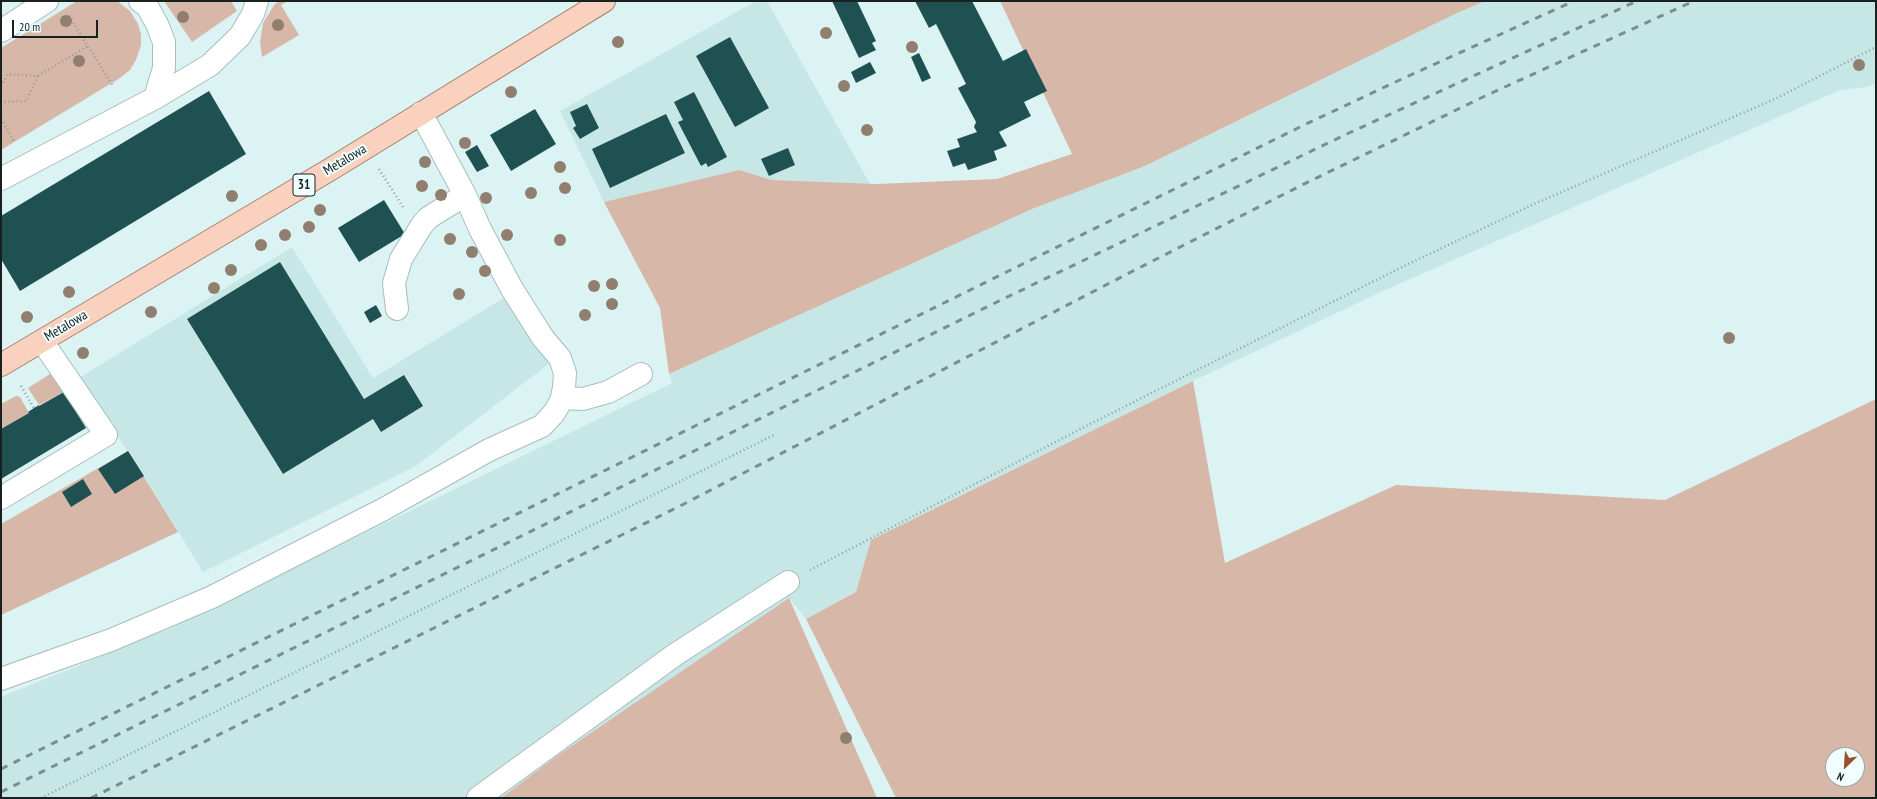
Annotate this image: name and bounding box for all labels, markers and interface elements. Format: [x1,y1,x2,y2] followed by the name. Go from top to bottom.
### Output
[14,12,100,38] scale bar
[19,19,40,34] text: 20 m
[320,141,370,179] street label: Metalowa
[293,174,315,196] road number: 31
[41,307,91,345] street label: Metalowa
[1825,747,1865,787] north arrow
[1835,769,1846,785] text: N

